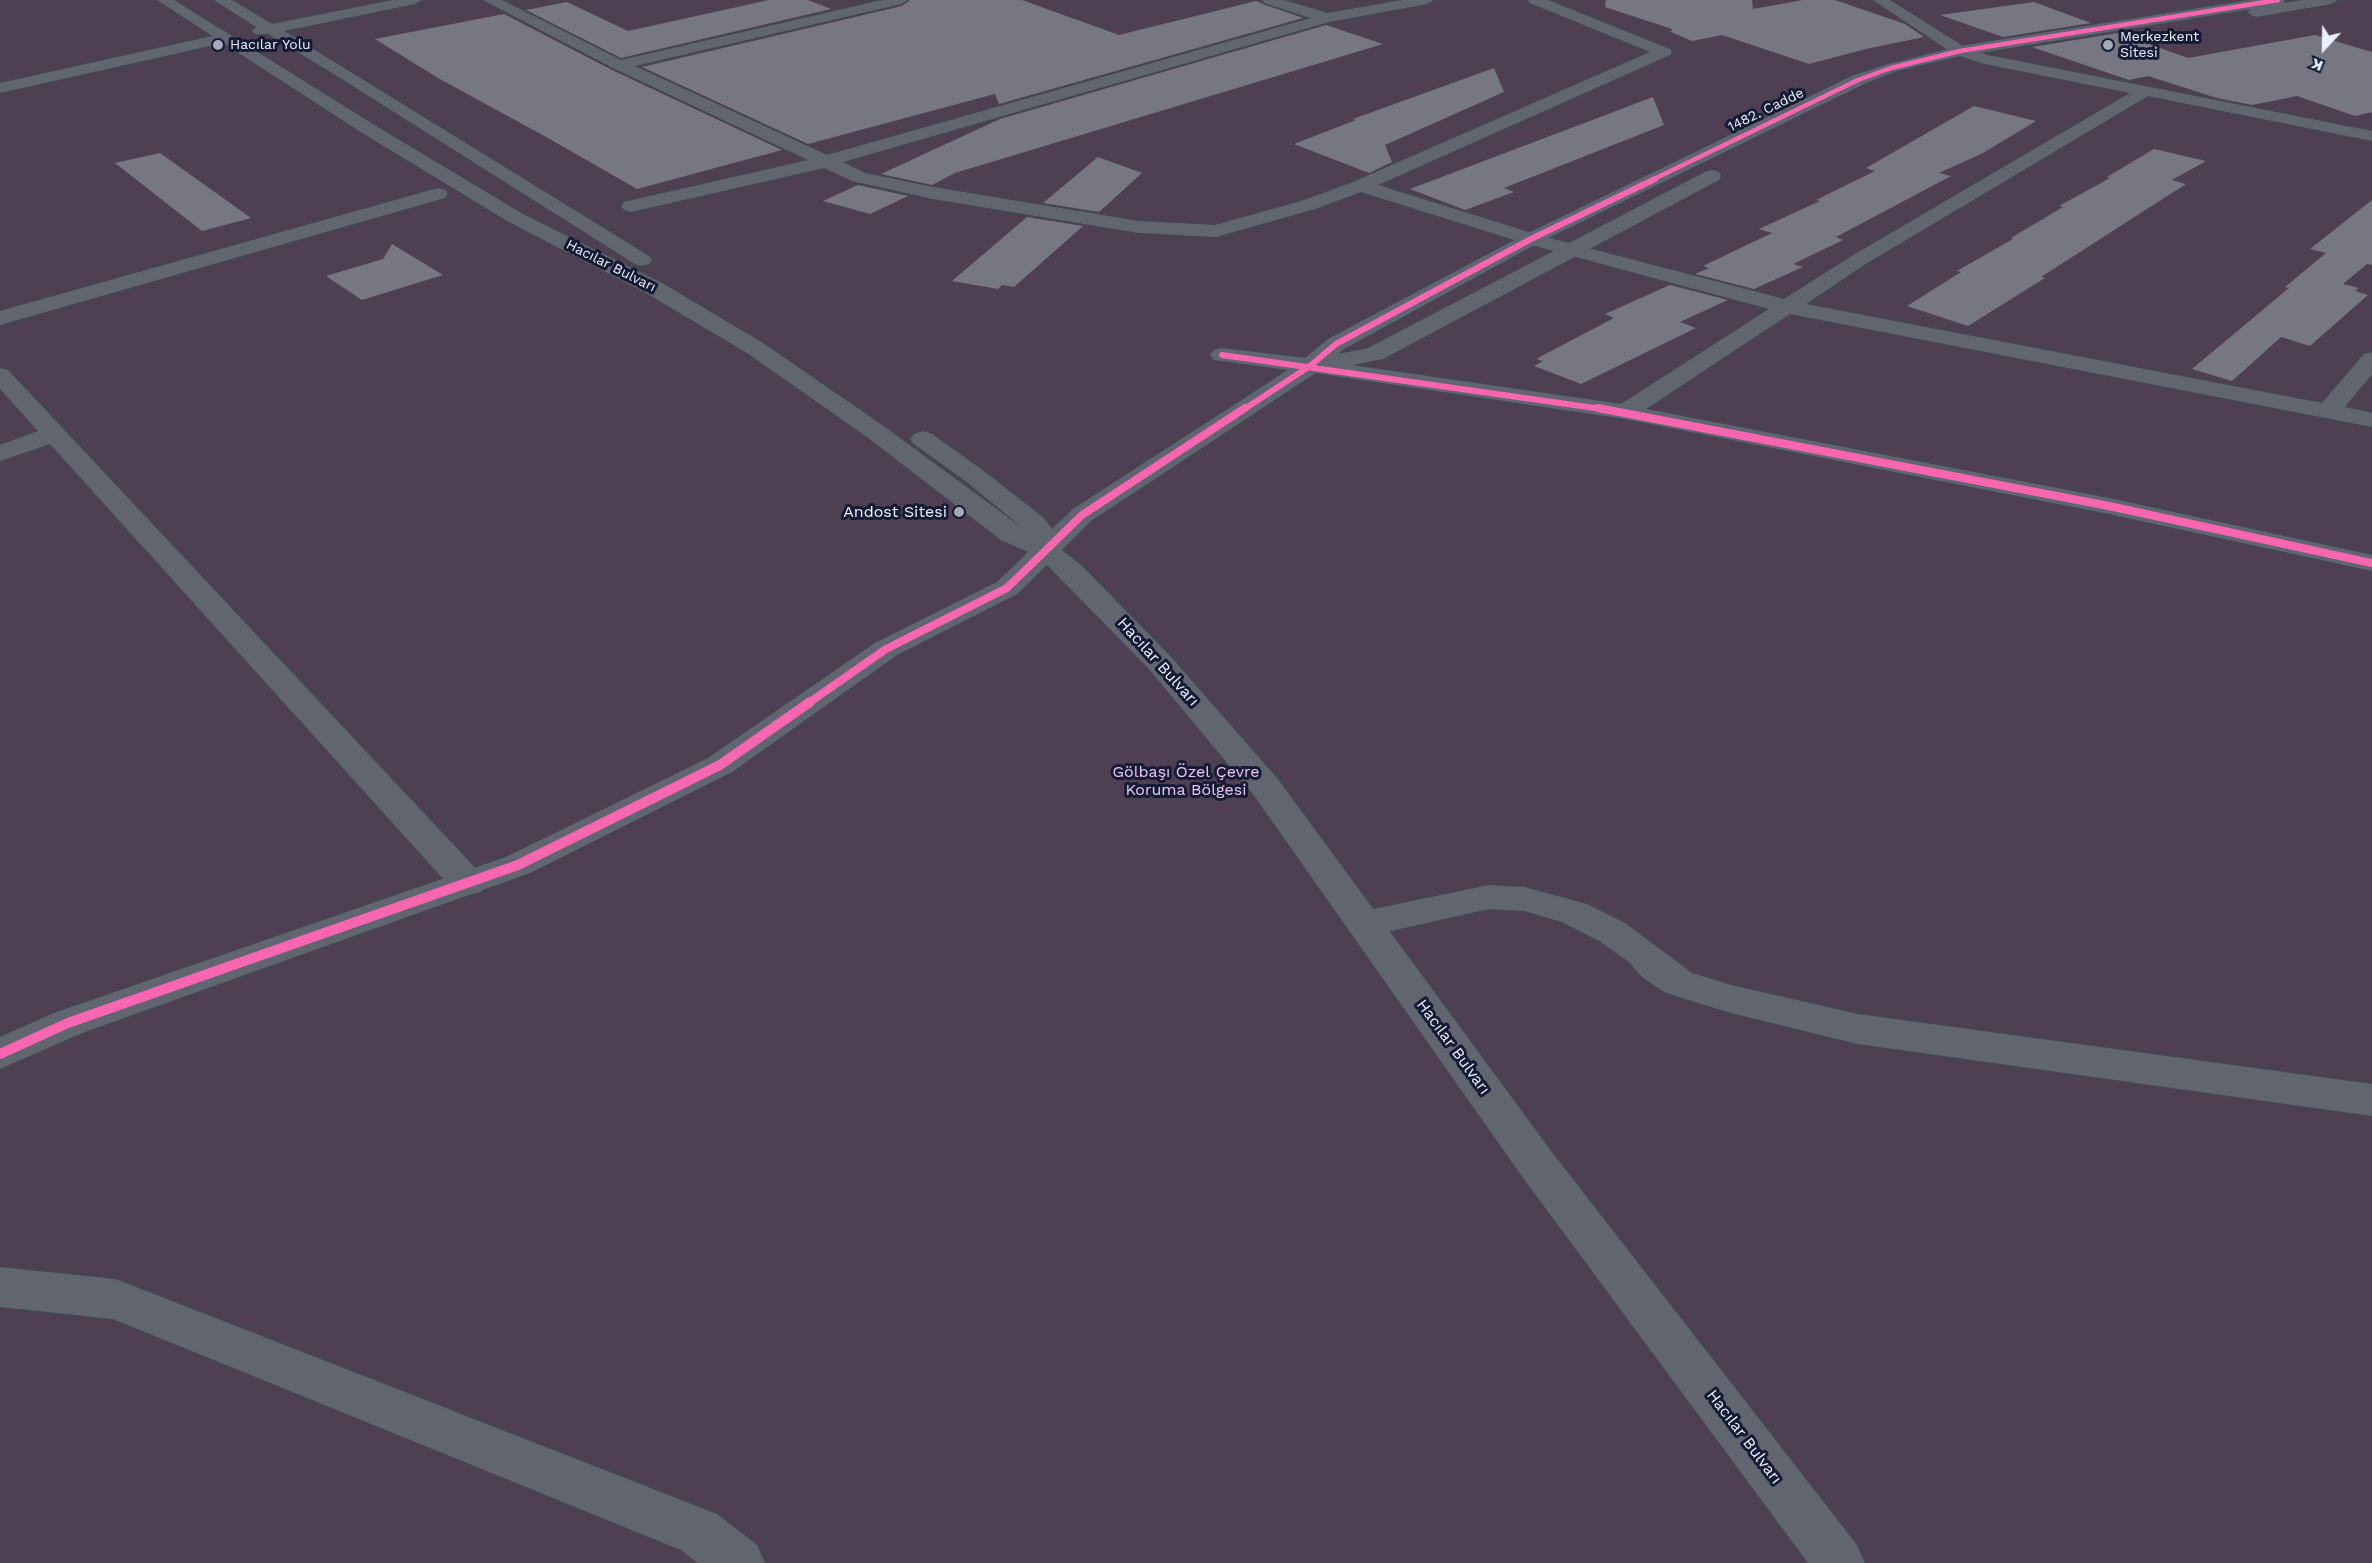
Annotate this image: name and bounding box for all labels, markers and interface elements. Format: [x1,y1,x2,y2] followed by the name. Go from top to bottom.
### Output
[2294,18,2354,78] north arrow
[2120,29,2199,62] place label: Merkezkent Sitesi
[230,37,311,53] place label: Hacılar Yolu
[211,38,225,52] marker: Hacılar Yolu
[2101,38,2115,52] marker: Merkezkent Sitesi
[2308,54,2326,76] text: K
[1725,84,1807,136] street label: 1482. Cadde
[563,236,659,296] street label: Hacılar Bulvarı
[843,502,947,522] place label: Andost Sitesi
[952,505,966,519] marker: Andost Sitesi
[1113,614,1203,710] street label: Hacılar Bulvarı
[1113,762,1259,800] park label: Gölbaşı Özel Çevre Koruma Bölgesi
[1412,996,1494,1098] street label: Hacılar Bulvarı
[1702,1386,1786,1488] street label: Hacılar Bulvarı

